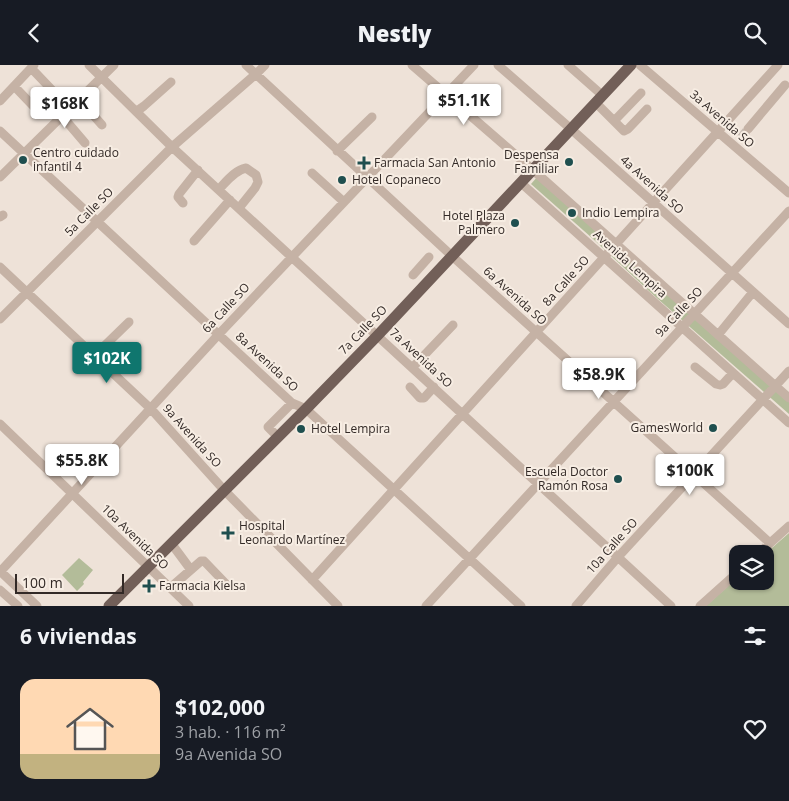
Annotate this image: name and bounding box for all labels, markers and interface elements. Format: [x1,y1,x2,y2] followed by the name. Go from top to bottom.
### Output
[358,18,431,48] text: Nestly
[20,19,48,47] icon: back
[741,19,769,47] icon: search
[423,83,505,126] pin: $51.1K
[686,86,758,151] street label: 3a Avenida SO
[30,87,100,129] pin: $168K
[438,89,490,111] text: $51.1K
[41,92,89,114] text: $168K
[33,144,119,175] place label: Centro cuidado infantil 4
[504,146,559,177] place label: Despensa Familiar
[617,151,688,218] street label: 4a Avenida SO
[17,154,29,166] marker: Centro cuidado infantil 4
[374,154,496,171] place label: Farmacia San Antonio
[563,156,575,168] marker: Despensa Familiar
[358,157,370,169] marker: Farmacia San Antonio
[352,171,441,188] place label: Hotel Copaneco
[336,174,348,186] marker: Hotel Copaneco
[60,183,117,240] street label: 5a Calle SO
[582,204,659,221] place label: Indio Lempira
[443,207,505,238] place label: Hotel Plaza Palmero
[566,207,578,219] marker: Indio Lempira
[509,217,521,229] marker: Hotel Plaza Palmero
[590,226,671,301] street label: Avenida Lempira
[538,252,593,310] street label: 8a Calle SO
[480,262,551,329] street label: 6a Avenida SO
[198,279,253,336] street label: 6a Calle SO
[651,283,706,340] street label: 9a Calle SO
[335,301,391,358] street label: 7a Calle SO
[386,324,457,391] street label: 7a Avenida SO
[232,328,303,395] street label: 8a Avenida SO
[72,341,142,384] pin: $102K
[83,347,131,369] text: $102K
[558,357,640,400] pin: $58.9K
[573,363,625,385] text: $58.9K
[159,400,226,471] street label: 9a Avenida SO
[630,419,703,436] place label: GamesWorld
[311,420,390,437] place label: Hotel Lempira
[707,422,719,434] marker: GamesWorld
[295,423,307,435] marker: Hotel Lempira
[41,443,123,486] pin: $55.8K
[56,449,108,471] text: $55.8K
[655,453,725,496] pin: $100K
[666,459,714,481] text: $100K
[525,463,608,494] place label: Escuela Doctor Ramón Rosa
[612,473,624,485] marker: Escuela Doctor Ramón Rosa
[98,500,173,573] street label: 10a Avenida SO
[582,514,641,577] street label: 10a Calle SO
[239,517,346,548] place label: Hospital Leonardo Martínez
[221,526,235,540] marker: Hospital Leonardo Martínez
[729,545,774,590] map controls
[729,545,774,590] button: layers
[15,571,124,594] scale bar
[22,573,63,592] text: 100 m
[159,577,246,594] place label: Farmacia Kielsa
[143,580,155,592] marker: Farmacia Kielsa
[20,622,137,650] text: 6 viviendas
[741,622,769,650] icon: filters
[175,693,265,721] text: $102,000
[60,699,120,759] icon: home
[741,715,769,743] icon: heart
[175,721,286,743] text: 3 hab. · 116 m²
[175,743,282,765] text: 9a Avenida SO

